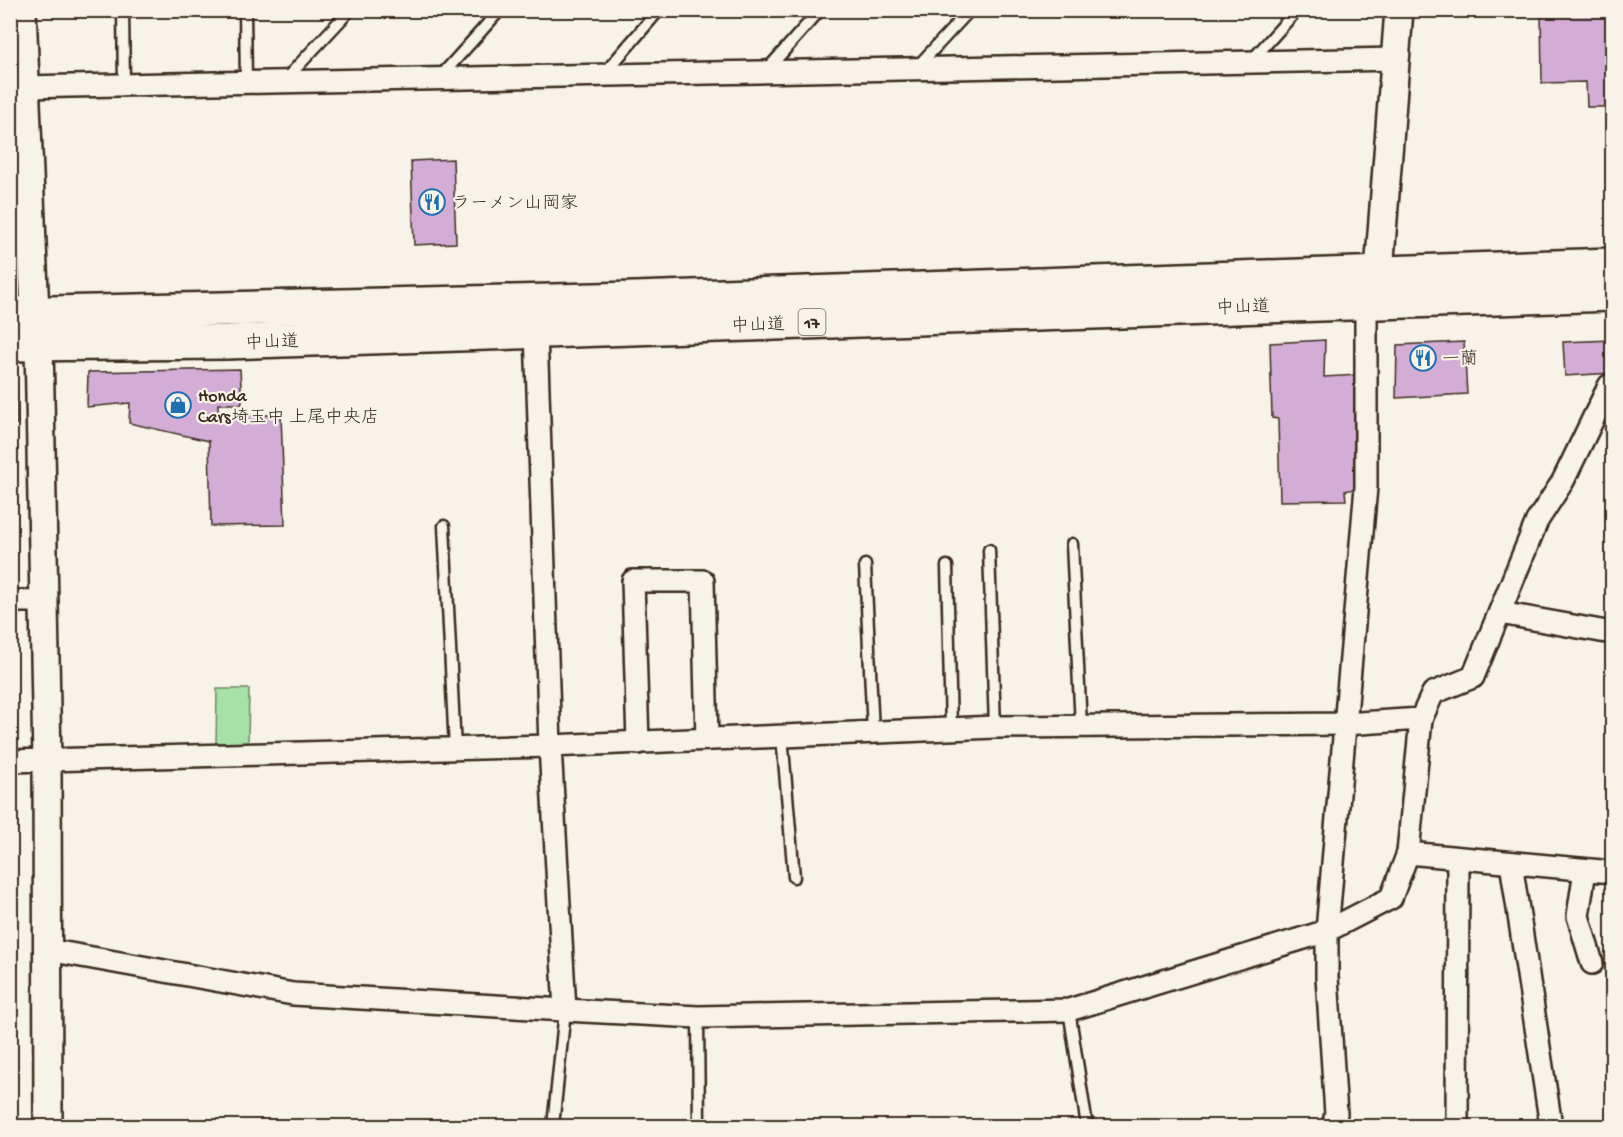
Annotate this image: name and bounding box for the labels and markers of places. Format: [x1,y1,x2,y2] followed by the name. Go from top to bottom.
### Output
[417,187,447,217] restaurant icon: ラーメン山岡家
[452,193,578,215] place label: ラーメン山岡家
[1408,343,1438,373] restaurant icon: 一蘭
[1442,349,1478,371] place label: 一蘭
[198,387,379,429] place label: Honda Cars埼玉中 上尾中央店
[163,390,193,420] shop icon: Honda Cars埼玉中 上尾中央店

